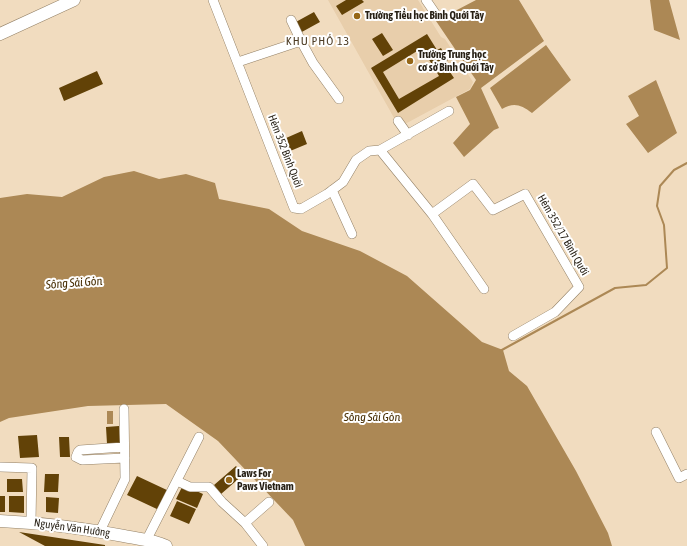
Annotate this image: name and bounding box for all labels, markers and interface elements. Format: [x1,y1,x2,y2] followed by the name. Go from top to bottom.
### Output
[365,9,484,23] place label: Trường Tiểu học Bình Quới Tây
[352,11,362,21] marker: Trường Tiểu học Bình Quới Tây
[286,34,350,48] district label: KHU PHỐ 13
[418,48,494,74] place label: Trường Trung học cơ sở Bình Quới Tây
[405,56,415,66] marker: Trường Trung học cơ sở Bình Quới Tây
[265,113,305,189] street label: Hẻm 352 Bình Quới
[534,192,592,278] street label: Hẻm 352/17 Bình Quới
[45,274,103,292] water label: Sông Sài Gòn
[344,410,400,424] water label: Sông Sài Gòn
[237,467,294,493] place label: Laws For Paws Vietnam
[224,475,234,485] marker: Laws For Paws Vietnam
[33,516,111,540] street label: Nguyễn Văn Hưởng

